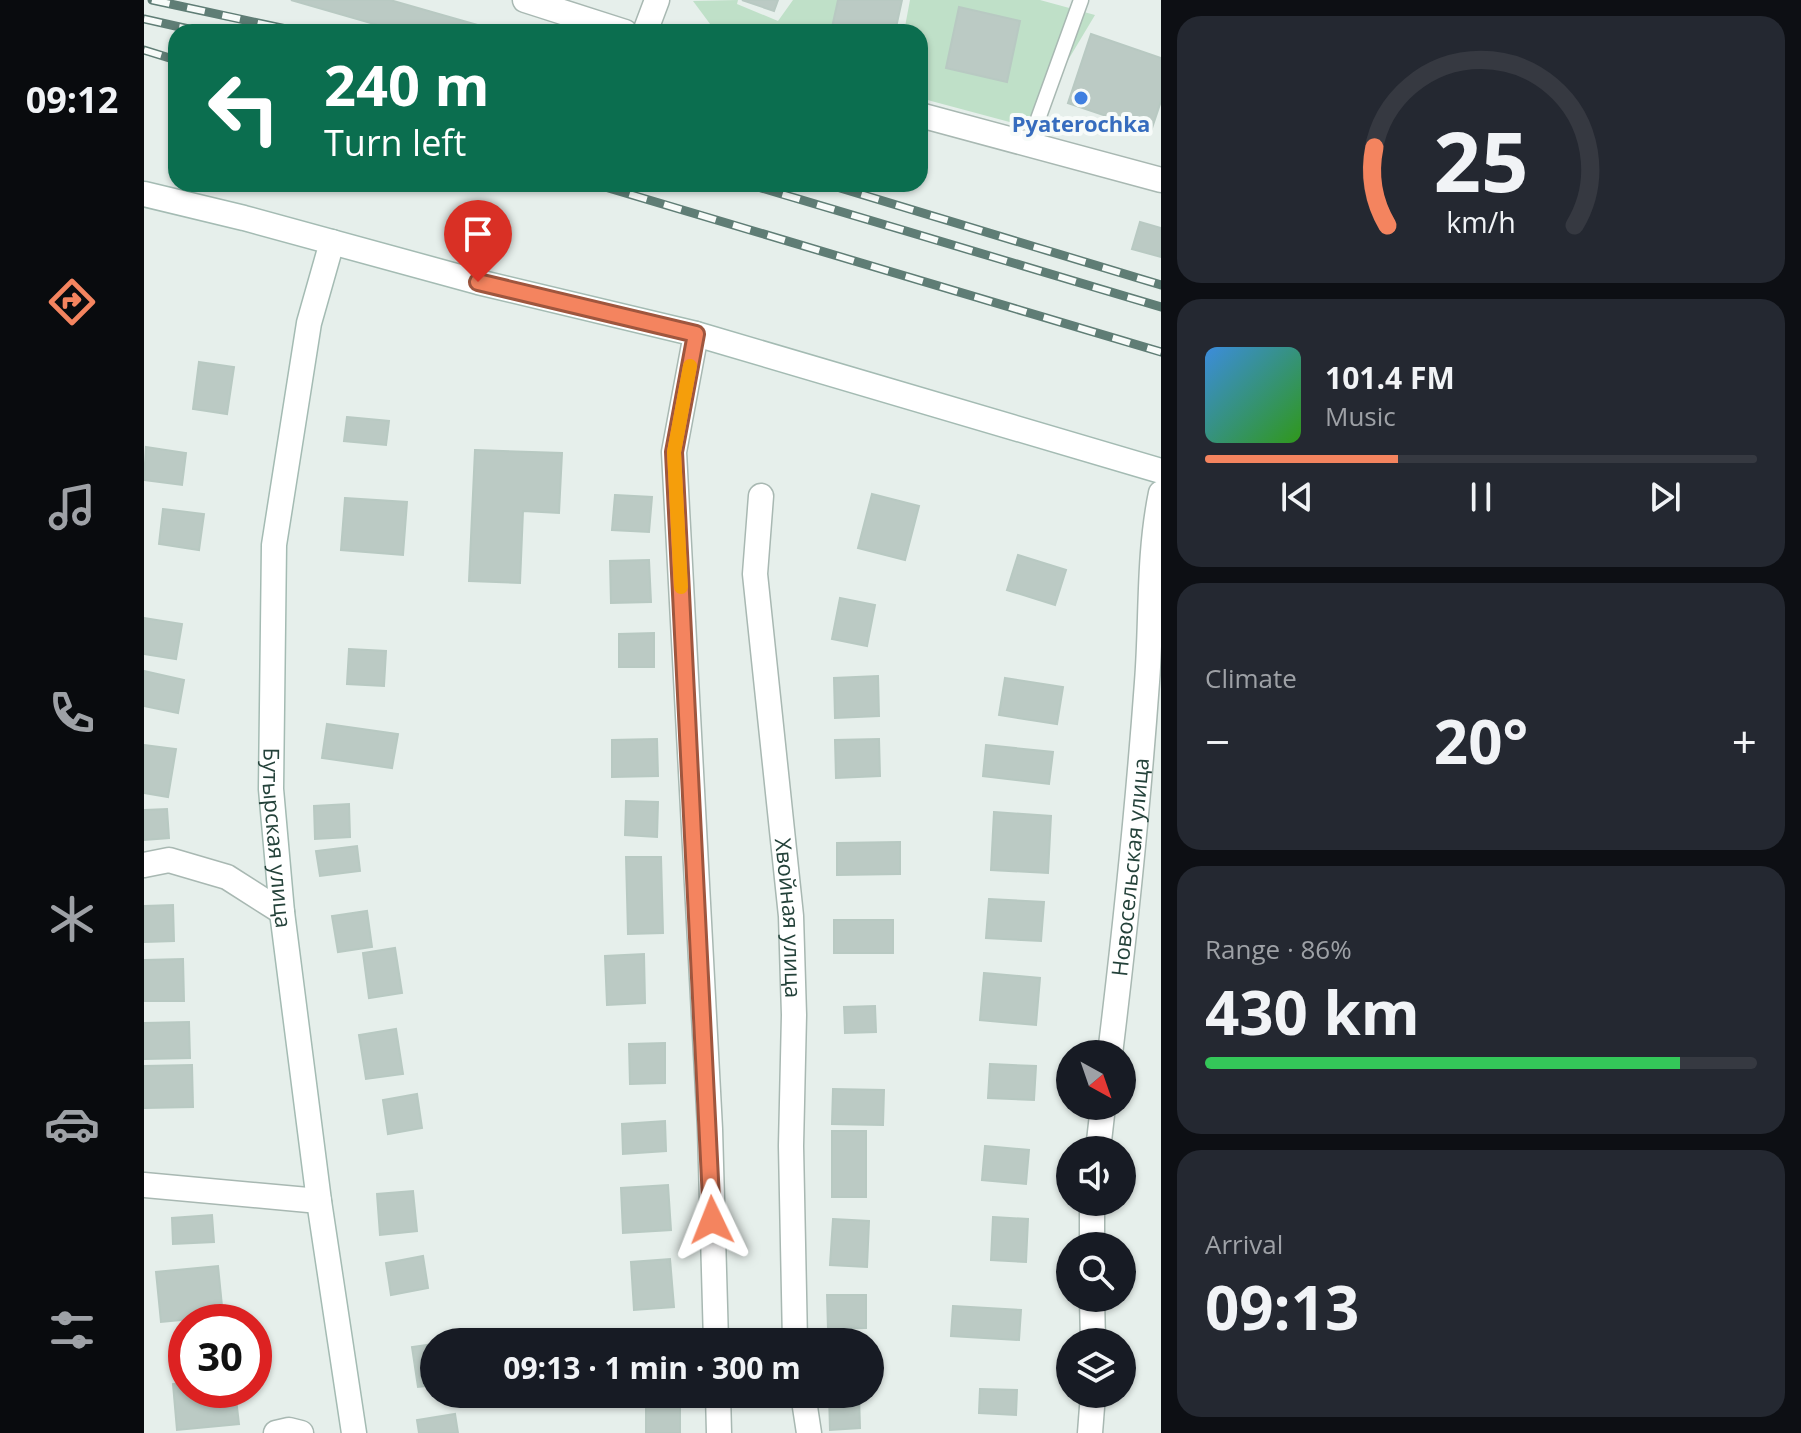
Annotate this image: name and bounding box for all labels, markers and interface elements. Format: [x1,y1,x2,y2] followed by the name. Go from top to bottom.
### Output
[324,46,490,122] text: 240 m
[192,56,296,160] icon: left
[26,75,118,124] text: 09:12
[1072,89,1090,107] marker: Pyaterochka
[1433,102,1529,215] text: 25
[1012,108,1150,138] place label: Pyaterochka
[324,118,466,167] text: Turn left
[444,200,512,282] pin
[1446,202,1516,241] text: km/h
[456,212,500,256] icon: arrive
[44,274,100,330] icon: directions
[1325,357,1455,398] text: 101.4 FM
[1325,398,1396,434] text: Music
[1275,475,1319,519] icon: previous
[1459,475,1503,519] icon: pause
[1643,475,1687,519] icon: next
[44,479,100,535] icon: music
[1205,660,1297,696] text: Climate
[44,685,100,741] icon: phone
[1434,700,1528,782] text: 20°
[1205,711,1230,771] text: −
[1732,711,1757,771] text: +
[256,747,300,930] street label: Бутырская улица
[1103,756,1155,978] street label: Новосельская улица
[769,836,809,998] street label: Хвойная улица
[44,891,100,947] icon: climate
[1205,931,1352,967] text: Range · 86%
[1205,971,1420,1053] text: 430 km
[1056,1040,1136,1120] north arrow
[1056,1040,1136,1408] map controls
[44,1096,100,1152] icon: car
[1056,1136,1136,1216] button: sound
[670,1178,754,1262] position arrow
[1205,1226,1283,1262] text: Arrival
[1056,1232,1136,1312] button: search
[1205,1266,1359,1348] text: 09:13
[44,1302,100,1358] icon: filters
[168,1304,272,1408] speed limit sign: 30
[1056,1328,1136,1408] button: layers
[503,1347,801,1388] text: 09:13 · 1 min · 300 m

